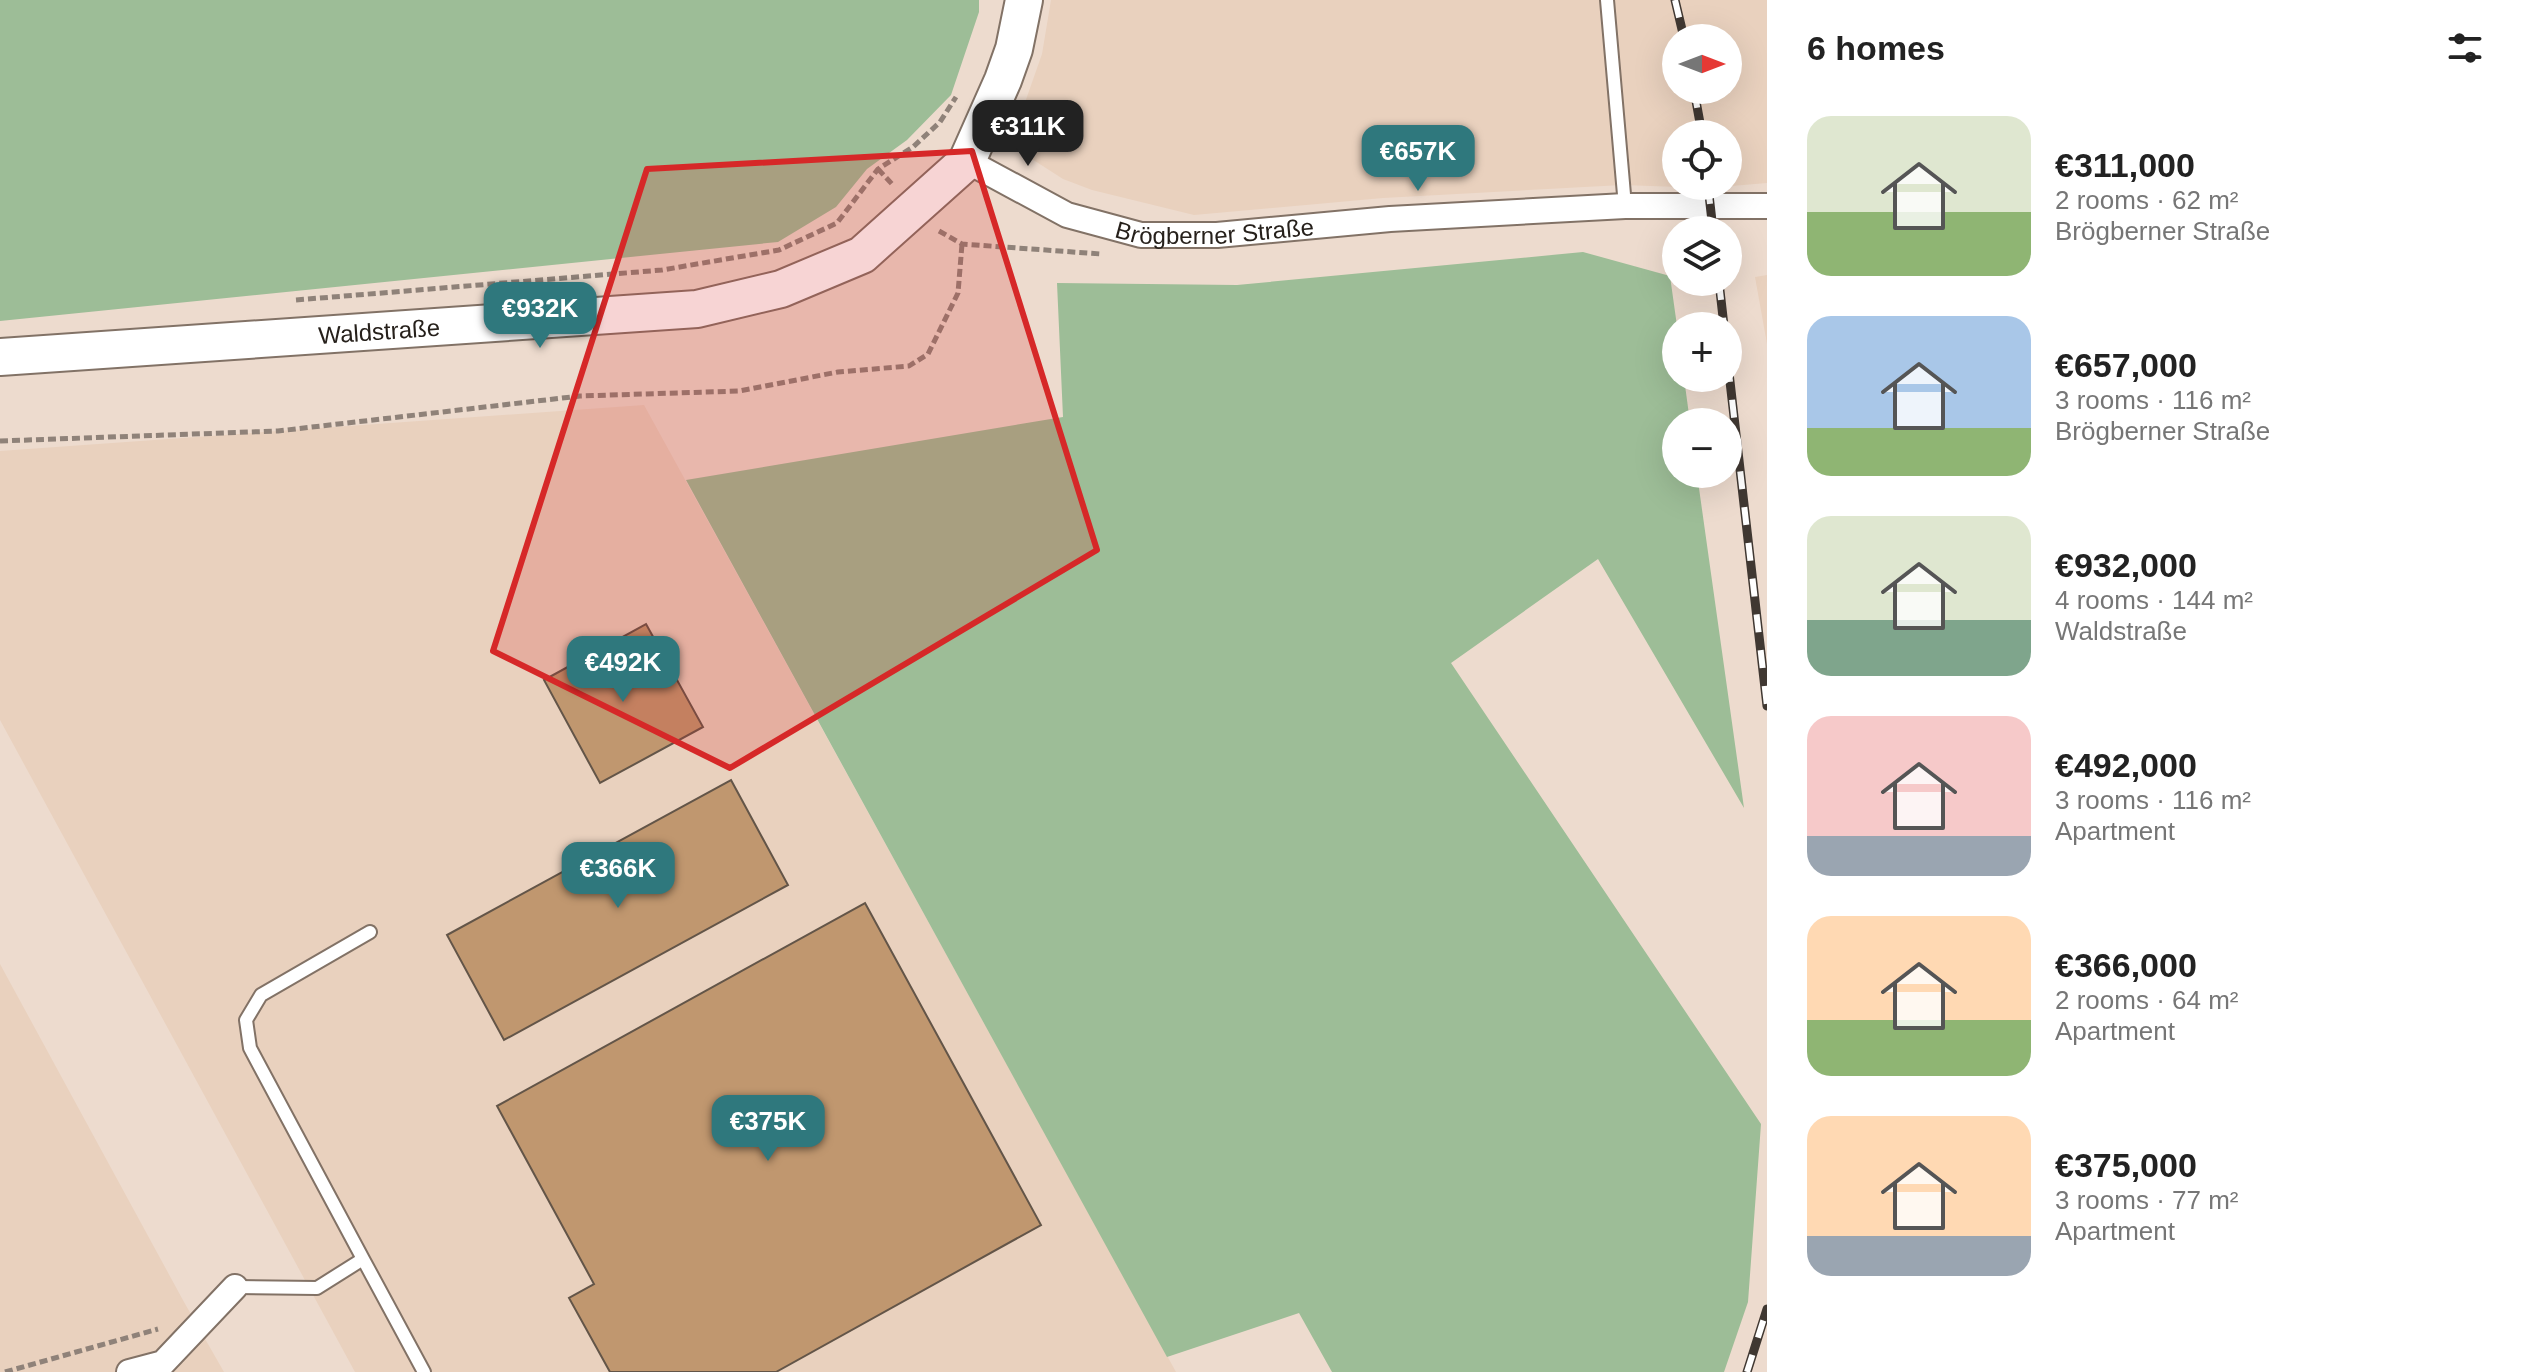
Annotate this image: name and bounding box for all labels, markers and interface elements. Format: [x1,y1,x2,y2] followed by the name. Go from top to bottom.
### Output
[1662,24,1742,104] north arrow
[1662,24,1742,488] map controls
[2443,26,2487,70] icon: filters
[1807,29,1945,67] text: 6 homes
[972,100,1084,168] pin: €311K
[990,111,1066,141] text: €311K
[1662,120,1742,200] button: locate
[1362,125,1474,193] pin: €657K
[1380,136,1456,166] text: €657K
[2055,146,2195,184] text: €311,000
[1871,148,1967,244] icon: home
[2055,185,2239,215] text: 2 rooms · 62 m²
[1113,213,1315,249] street label: Brögberner Straße
[1662,216,1742,296] button: layers
[2055,216,2270,246] text: Brögberner Straße
[484,282,596,350] pin: €932K
[502,293,578,323] text: €932K
[1662,312,1742,392] button: +
[317,313,441,349] street label: Waldstraße
[2055,346,2197,384] text: €657,000
[1871,348,1967,444] icon: home
[2055,385,2251,415] text: 3 rooms · 116 m²
[1662,408,1742,488] button: −
[2055,416,2270,446] text: Brögberner Straße
[2055,546,2197,584] text: €932,000
[1871,548,1967,644] icon: home
[2055,585,2253,615] text: 4 rooms · 144 m²
[2055,616,2187,646] text: Waldstraße
[567,636,679,704] pin: €492K
[585,647,661,677] text: €492K
[2055,746,2197,784] text: €492,000
[1871,748,1967,844] icon: home
[2055,785,2251,815] text: 3 rooms · 116 m²
[2055,816,2175,846] text: Apartment
[562,842,674,910] pin: €366K
[580,853,656,883] text: €366K
[2055,946,2197,984] text: €366,000
[1871,948,1967,1044] icon: home
[2055,985,2239,1015] text: 2 rooms · 64 m²
[2055,1016,2175,1046] text: Apartment
[712,1095,824,1163] pin: €375K
[730,1106,806,1136] text: €375K
[2055,1146,2197,1184] text: €375,000
[1871,1148,1967,1244] icon: home
[2055,1185,2239,1215] text: 3 rooms · 77 m²
[2055,1216,2175,1246] text: Apartment

